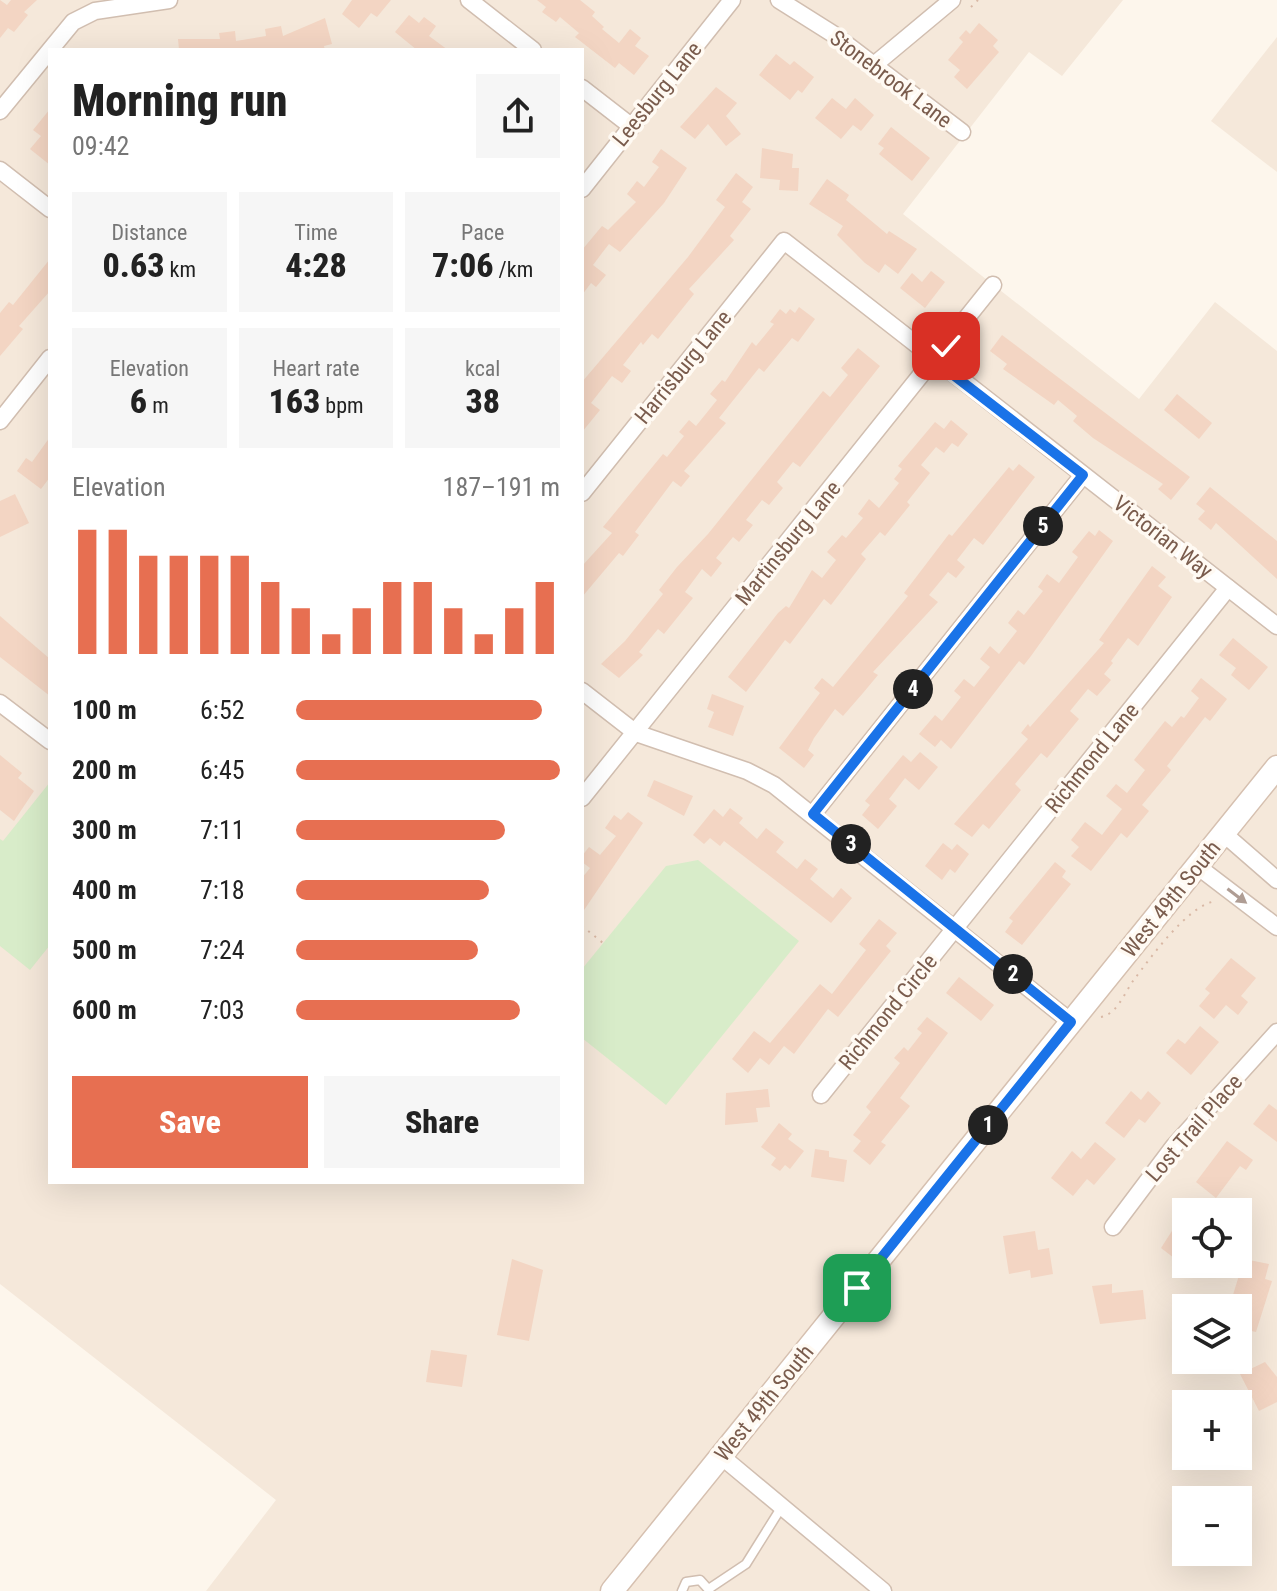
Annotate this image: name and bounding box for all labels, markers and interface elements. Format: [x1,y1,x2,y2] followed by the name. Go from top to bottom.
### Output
[825,25,957,133] street label: Stonebrook Lane
[607,37,707,151] street label: Leesburg Lane
[476,74,560,158] button: share
[72,75,288,127] text: Morning run
[72,131,129,161] text: 09:42
[111,220,187,245] text: Distance
[294,220,338,245] text: Time
[461,220,504,245] text: Pace
[103,245,165,285] text: 0.63
[285,245,347,285] text: 4:28
[432,245,494,285] text: 7:06
[165,257,196,282] text: km
[494,257,533,282] text: /km
[630,305,736,429] street label: Harrisburg Lane
[912,312,980,380] pin
[924,324,968,368] icon: check
[110,356,189,381] text: Elevation
[273,356,359,381] text: Heart rate
[465,356,500,381] text: kcal
[130,381,147,421] text: 6
[268,381,320,421] text: 163
[465,381,500,421] text: 38
[147,393,169,418] text: m
[320,393,364,418] text: bpm
[72,472,166,502] text: Elevation
[443,472,560,502] text: 187–191 m
[730,476,846,610] street label: Martinsburg Lane
[1108,491,1218,583] street label: Victorian Way
[1023,506,1063,546] pin: 5
[1037,513,1049,538] text: 5
[893,669,933,709] pin: 4
[907,676,919,701] text: 4
[72,695,137,725] text: 100 m
[200,695,245,725] text: 6:52
[1040,698,1144,818] street label: Richmond Lane
[72,755,137,785] text: 200 m
[200,755,245,785] text: 6:45
[72,815,137,845] text: 300 m
[200,815,245,845] text: 7:11
[831,824,871,864] pin: 3
[845,831,857,856] text: 3
[1116,836,1226,962] street label: West 49th South
[72,875,137,905] text: 400 m
[200,875,245,905] text: 7:18
[1227,888,1247,904] one-way arrow
[72,935,137,965] text: 500 m
[200,935,245,965] text: 7:24
[834,949,942,1075] street label: Richmond Circle
[993,954,1033,994] pin: 2
[1007,961,1019,986] text: 2
[72,995,137,1025] text: 600 m
[200,995,245,1025] text: 7:03
[1141,1069,1247,1187] street label: Lost Trail Place
[72,1076,308,1168] button: Save
[324,1076,560,1168] button: Share
[968,1105,1008,1145] pin: 1
[982,1112,994,1137] text: 1
[1172,1198,1252,1566] map controls
[1172,1198,1252,1278] button: locate
[823,1254,891,1322] pin
[835,1266,879,1310] icon: arrive
[1172,1294,1252,1374] button: layers
[709,1340,819,1466] street label: West 49th South
[1172,1390,1252,1470] button: +
[1172,1486,1252,1566] button: −

